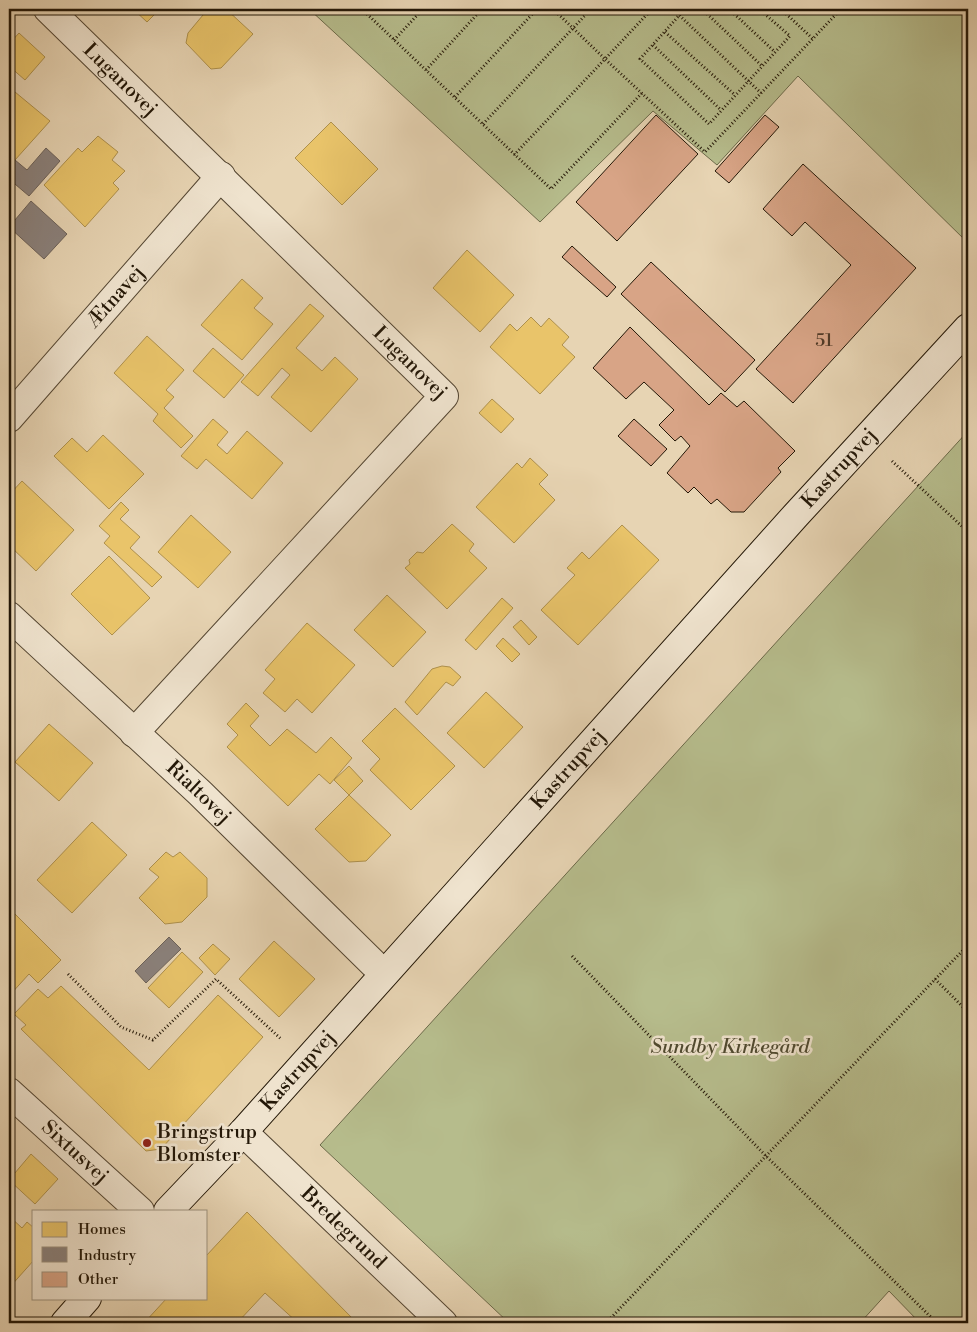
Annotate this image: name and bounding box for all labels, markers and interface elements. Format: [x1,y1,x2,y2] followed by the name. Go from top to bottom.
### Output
[78,38,163,121] street label: Luganovej
[81,260,150,334] street label: Ætnavej
[367,321,452,405] street label: Luganovej
[815,329,833,352] house number: 51
[796,423,882,514] street label: Kastrupvej
[525,724,611,815] street label: Kastrupvej
[161,756,236,829] street label: Rialtovej
[255,1025,340,1116] street label: Kastrupvej
[651,1035,810,1060] park label: Sundby Kirkegård
[36,1115,114,1189] street label: Sixtusvej
[156,1120,257,1168] place label: Bringstrup Blomster
[141,1137,153,1149] marker: Bringstrup Blomster
[295,1181,392,1275] street label: Bredegrund
[32,1210,208,1300] legend
[78,1220,126,1239] text: Homes
[78,1246,137,1265] text: Industry
[78,1270,119,1289] text: Other

